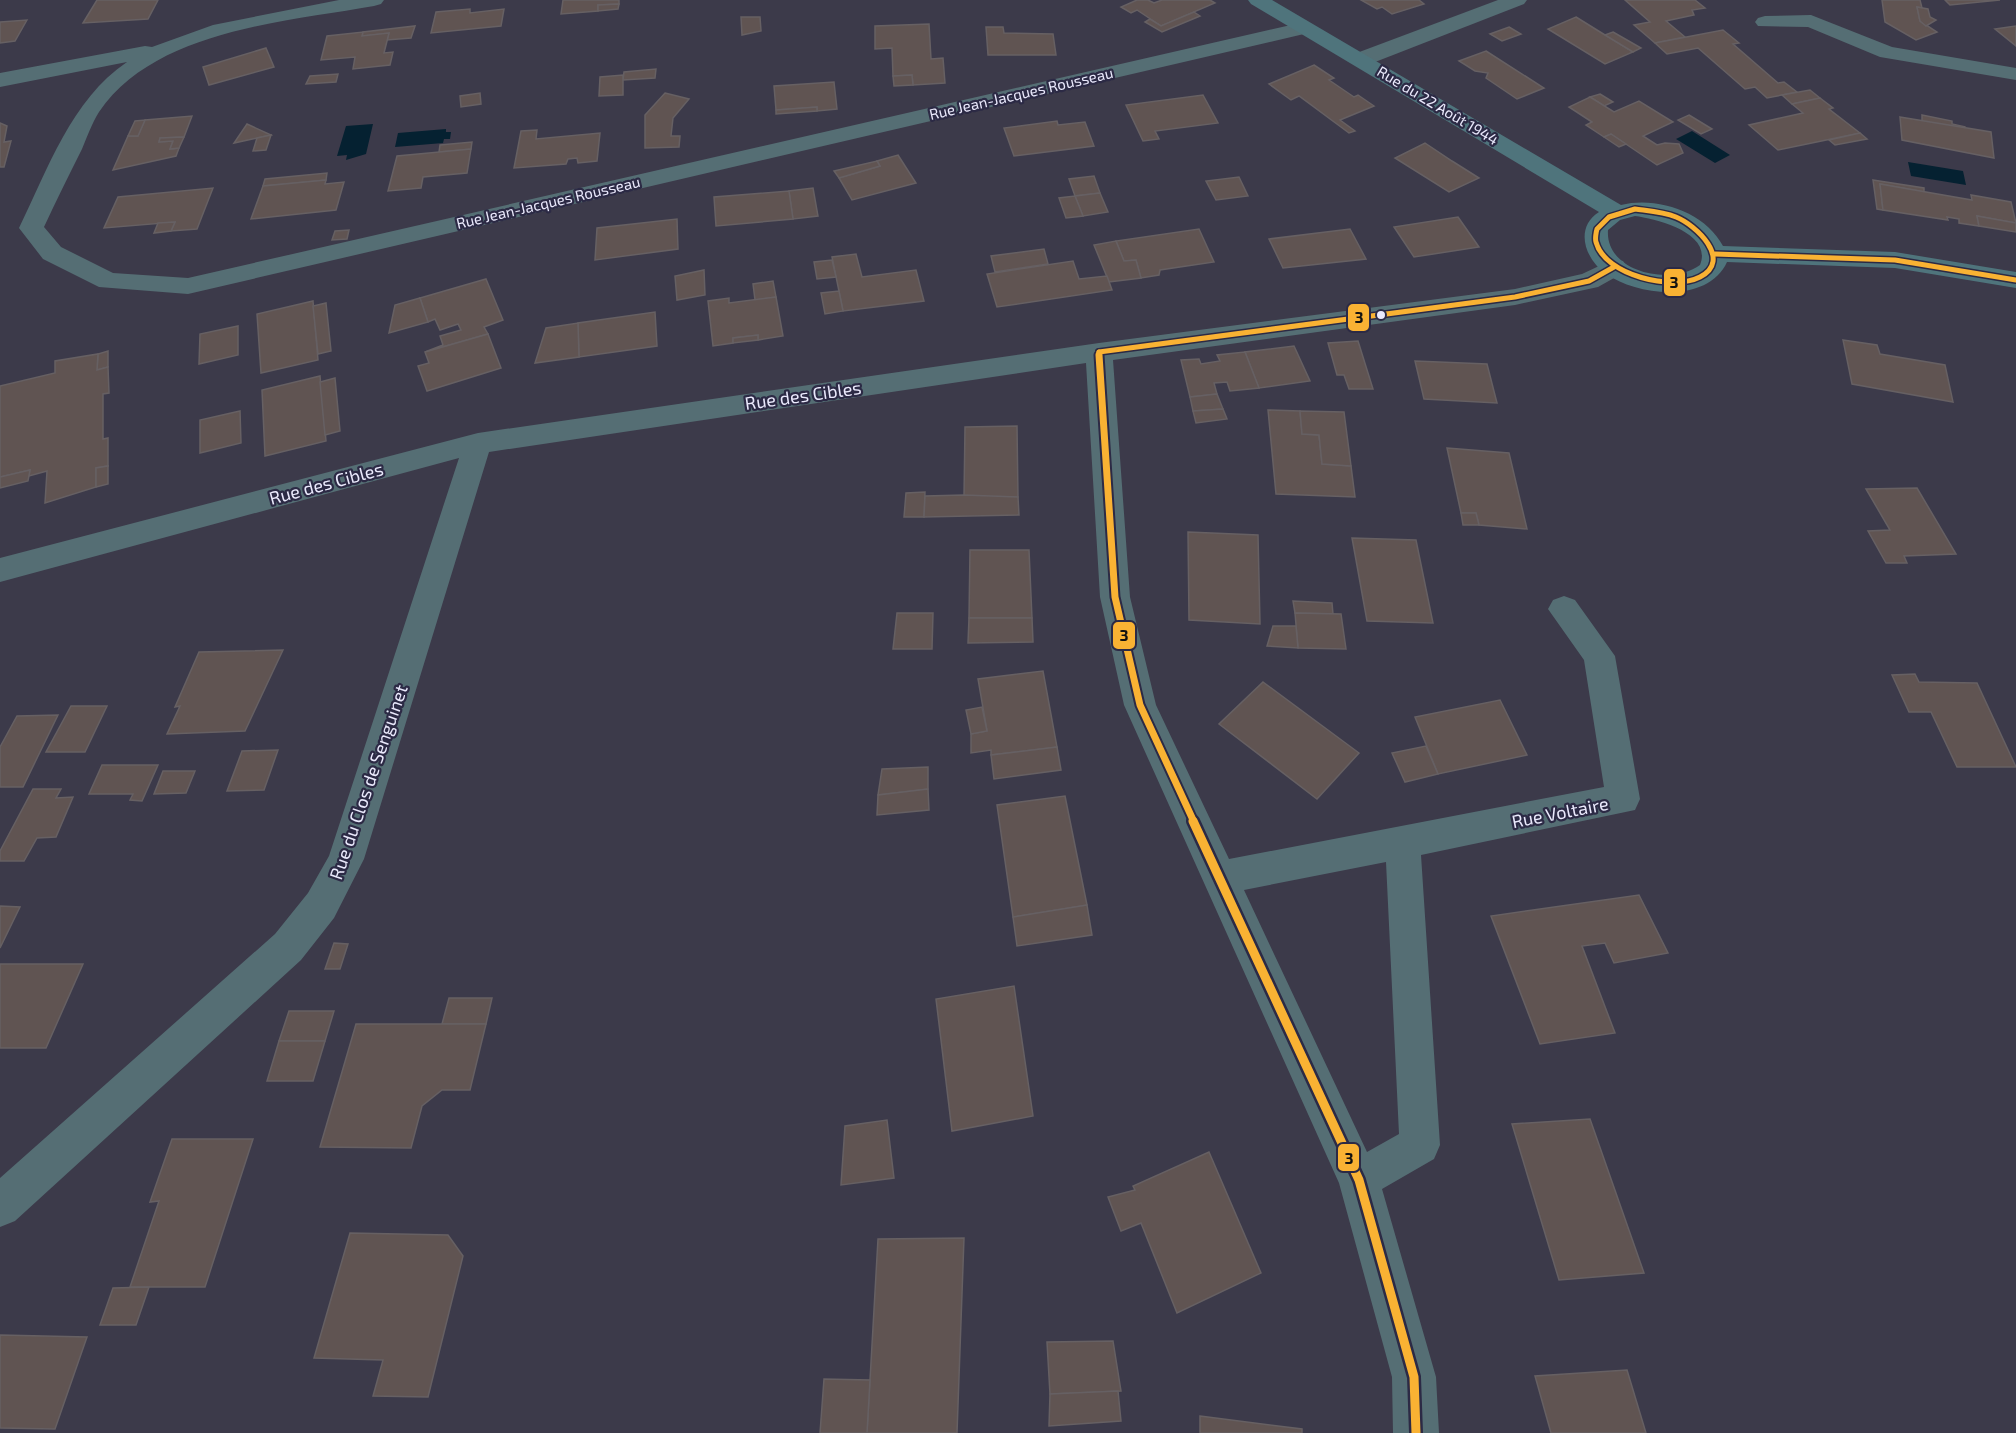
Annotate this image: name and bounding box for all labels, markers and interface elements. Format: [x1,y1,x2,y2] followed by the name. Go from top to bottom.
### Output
[1374,62,1502,148] street label: Rue du 22 Août 1944
[927,63,1115,123] street label: Rue Jean-Jacques Rousseau
[454,172,642,232] street label: Rue Jean-Jacques Rousseau
[1663,268,1686,297] line badge: 3
[1669,272,1679,291] text: 3
[1347,303,1370,332] line badge: 3
[1354,307,1364,326] text: 3
[1375,309,1387,321] unlabelled marker
[743,376,863,414] street label: Rue des Cibles
[266,457,386,509] street label: Rue des Cibles
[1112,621,1136,650] line badge: 3
[1119,625,1129,644] text: 3
[324,682,412,882] street label: Rue du Clos de Senguinet
[1510,792,1610,832] street label: Rue Voltaire
[1337,1143,1360,1172] line badge: 3
[1344,1148,1354,1167] text: 3

